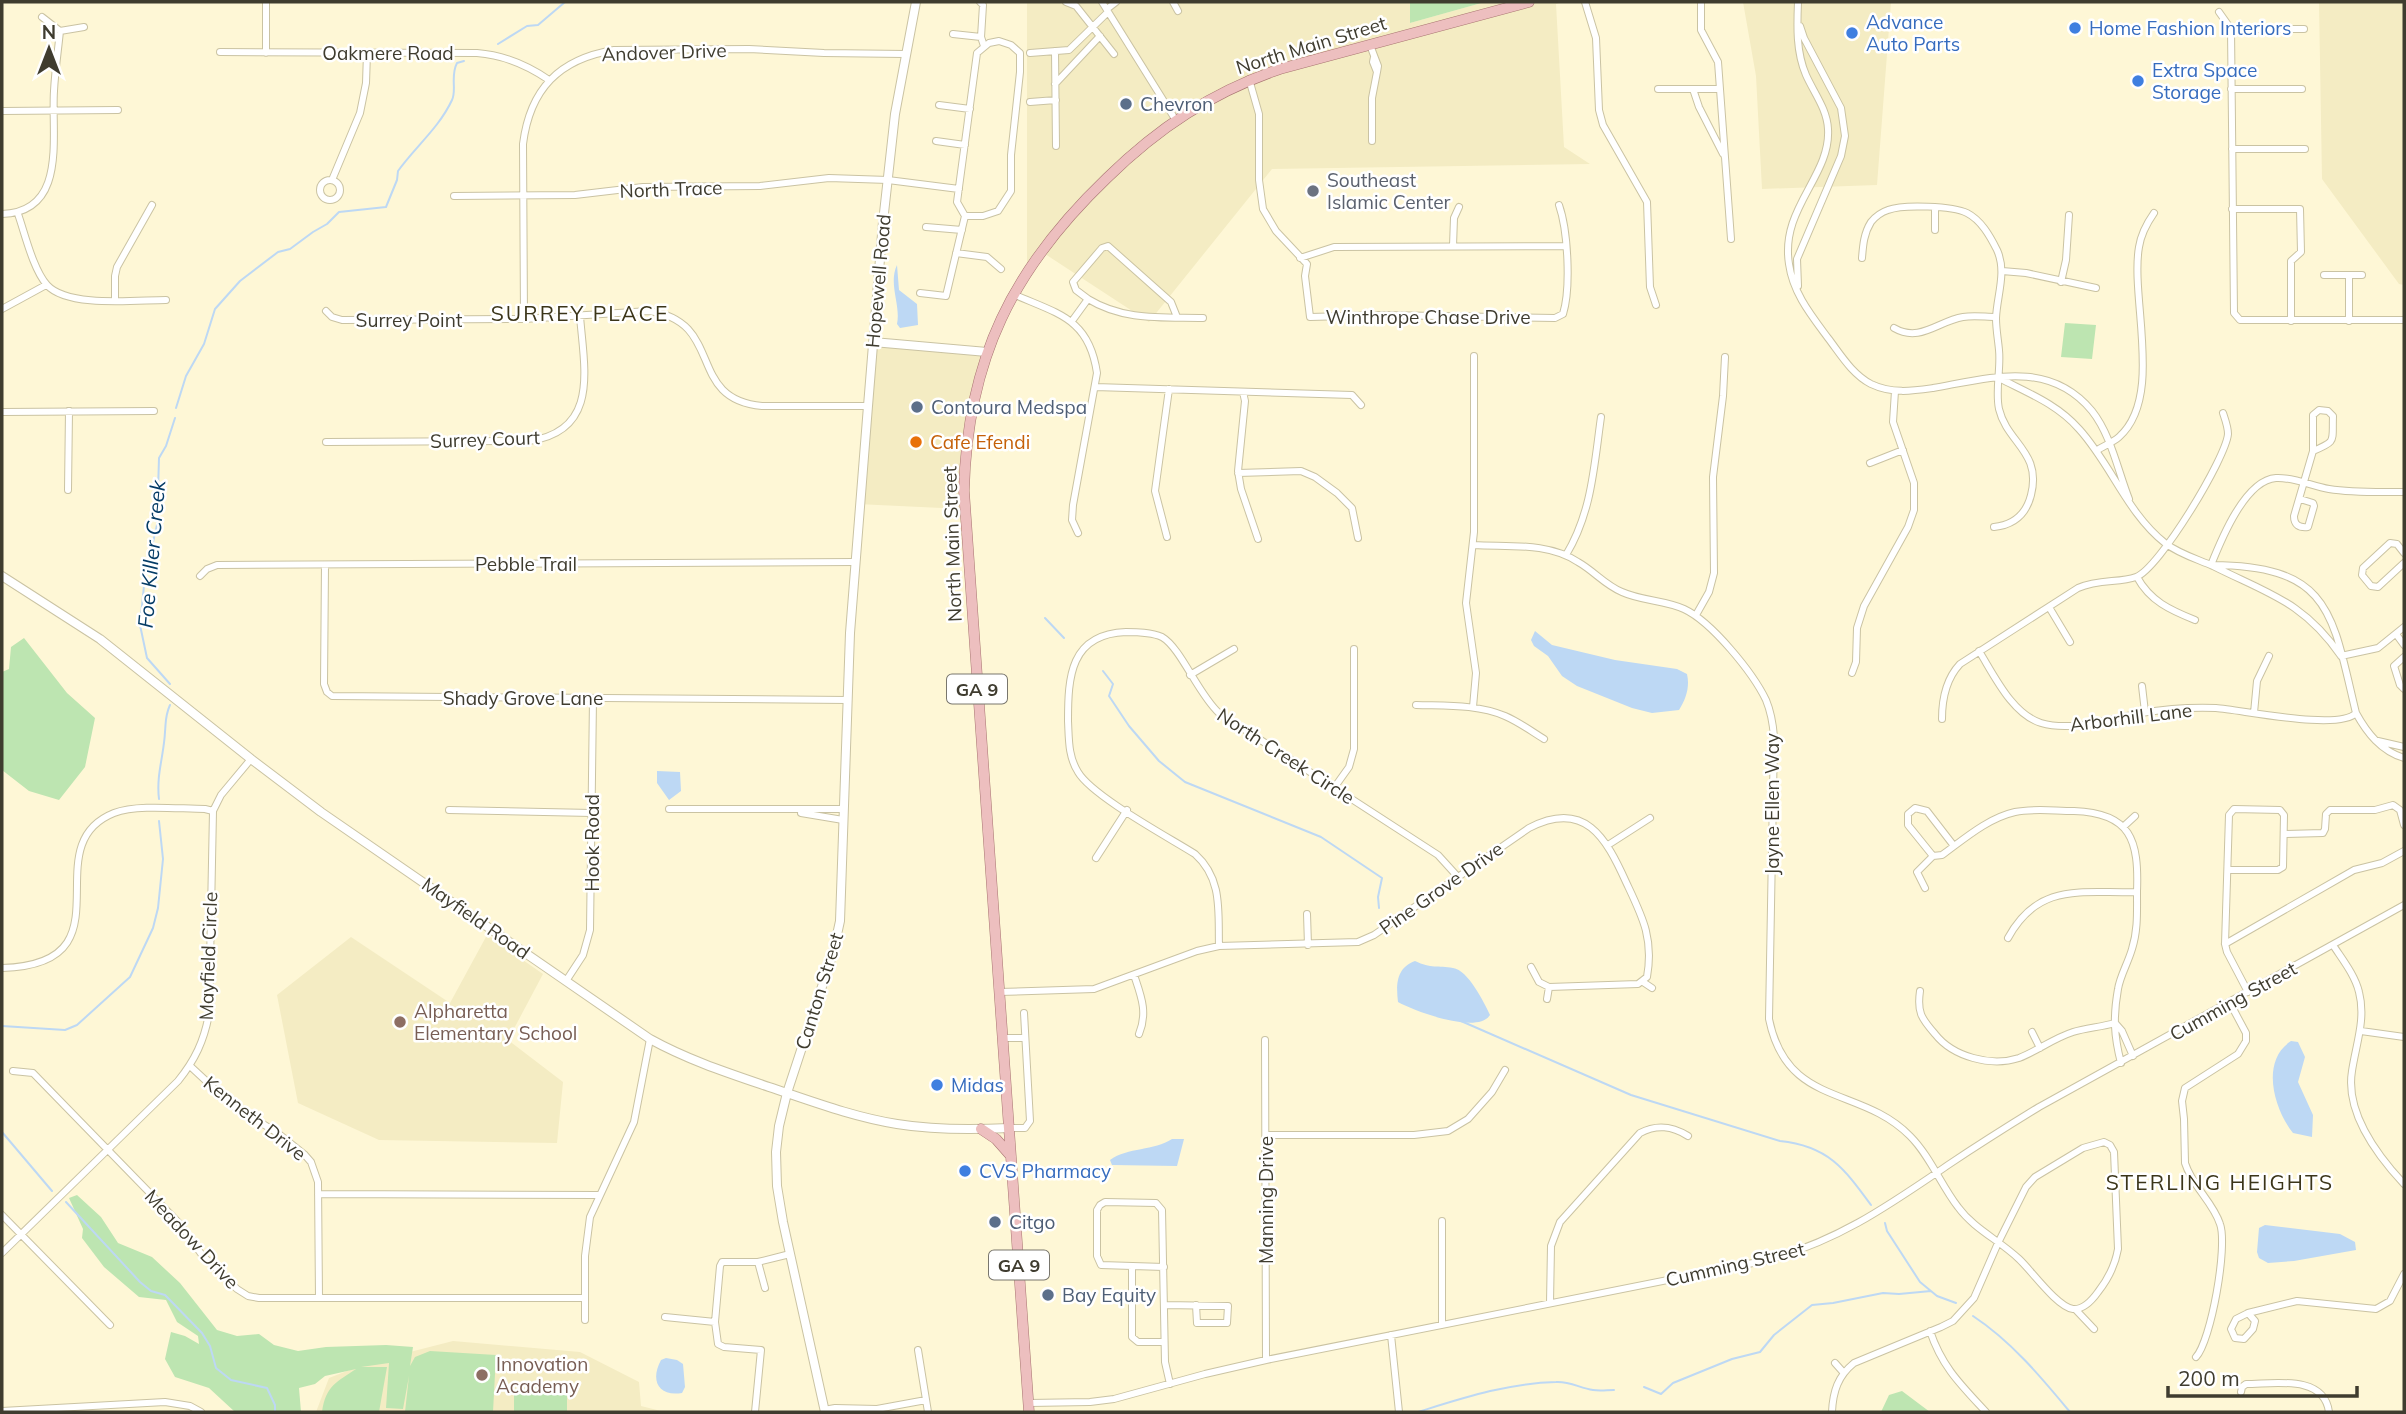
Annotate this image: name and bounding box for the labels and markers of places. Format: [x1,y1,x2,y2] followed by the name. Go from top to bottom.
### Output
[1866,10,1960,56] place label: Advance Auto Parts
[2089,16,2292,40] place label: Home Fashion Interiors
[2067,20,2083,36] marker: Home Fashion Interiors
[1844,25,1860,41] marker: Advance Auto Parts
[2152,58,2257,104] place label: Extra Space Storage
[2130,73,2146,89] marker: Extra Space Storage
[1140,92,1213,116] place label: Chevron
[1118,96,1134,112] marker: Chevron
[1327,168,1451,214] place label: Southeast Islamic Center
[1305,183,1321,199] marker: Southeast Islamic Center
[931,395,1087,419] place label: Contoura Medspa
[909,399,925,415] marker: Contoura Medspa
[930,430,1030,454] place label: Cafe Efendi
[908,434,924,450] marker: Cafe Efendi
[414,999,577,1045] place label: Alpharetta Elementary School
[392,1014,408,1030] marker: Alpharetta Elementary School
[951,1073,1004,1097] place label: Midas
[929,1077,945,1093] marker: Midas
[979,1159,1111,1183] place label: CVS Pharmacy
[957,1163,973,1179] marker: CVS Pharmacy
[1009,1210,1055,1234] place label: Citgo
[987,1214,1003,1230] marker: Citgo
[1062,1283,1156,1307] place label: Bay Equity
[1040,1287,1056,1303] marker: Bay Equity
[496,1352,588,1398] place label: Innovation Academy
[474,1367,490,1383] marker: Innovation Academy

